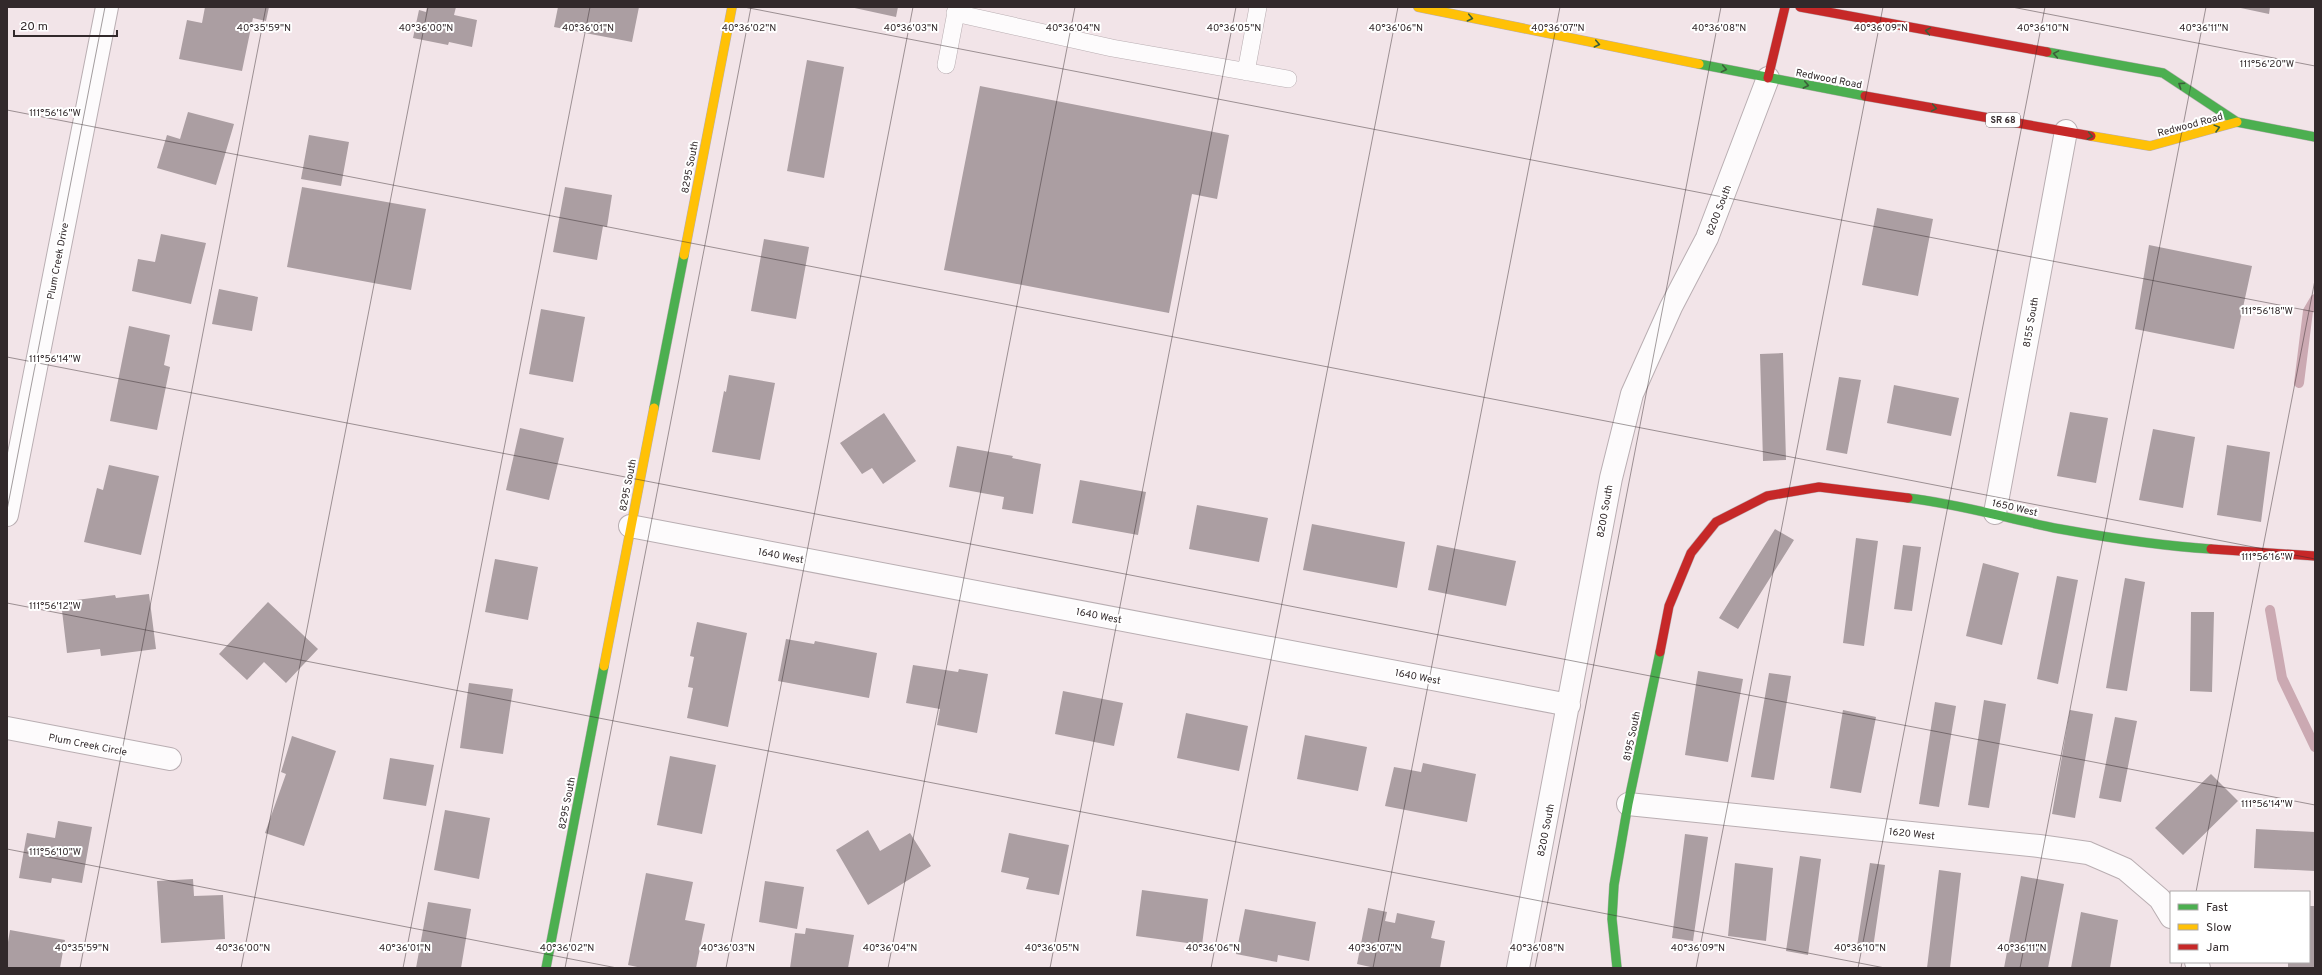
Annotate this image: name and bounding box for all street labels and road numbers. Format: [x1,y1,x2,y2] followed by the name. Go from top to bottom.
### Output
[1794,67,1863,92] street label: Redwood Road
[2156,110,2225,140] street label: Redwood Road
[1986,113,2020,127] road number: SR 68
[679,140,702,194] street label: 8295 South
[1704,183,1735,238] street label: 8200 South
[45,222,72,301] street label: Plum Creek Drive
[2021,296,2042,348] street label: 8155 South
[617,458,640,512] street label: 8295 South
[1594,484,1617,539] street label: 8200 South
[1991,497,2039,520] street label: 1650 West
[757,546,805,567] street label: 1640 West
[1075,606,1123,627] street label: 1640 West
[1394,667,1442,688] street label: 1640 West
[1621,710,1644,762] street label: 8195 South
[47,731,128,759] street label: Plum Creek Circle
[556,776,579,830] street label: 8295 South
[1535,803,1558,858] street label: 8200 South
[1888,826,1936,843] street label: 1620 West

